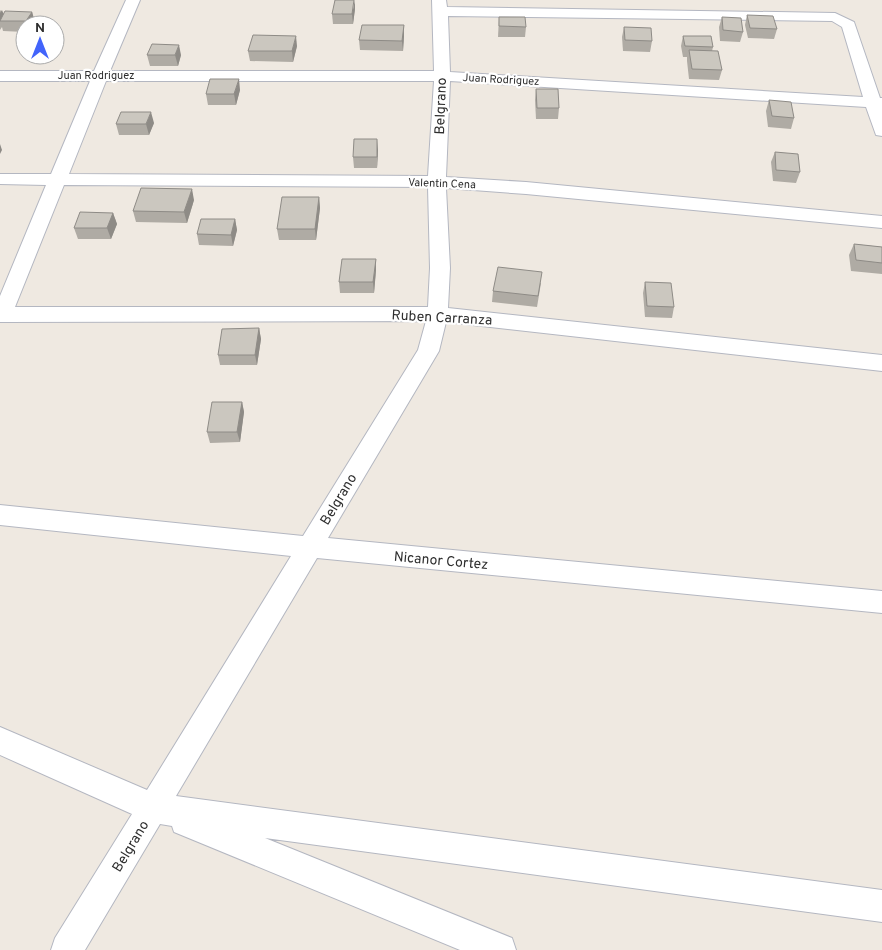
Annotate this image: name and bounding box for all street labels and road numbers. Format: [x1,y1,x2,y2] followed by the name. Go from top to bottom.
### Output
[57,69,135,83] street label: Juan Rodriguez
[462,71,540,89] street label: Juan Rodriguez
[432,77,451,135] street label: Belgrano
[408,176,476,192] street label: Valentin Cena
[391,307,493,330] street label: Ruben Carranza
[317,471,361,529] street label: Belgrano
[393,549,489,574] street label: Nicanor Cortez
[109,818,153,876] street label: Belgrano

